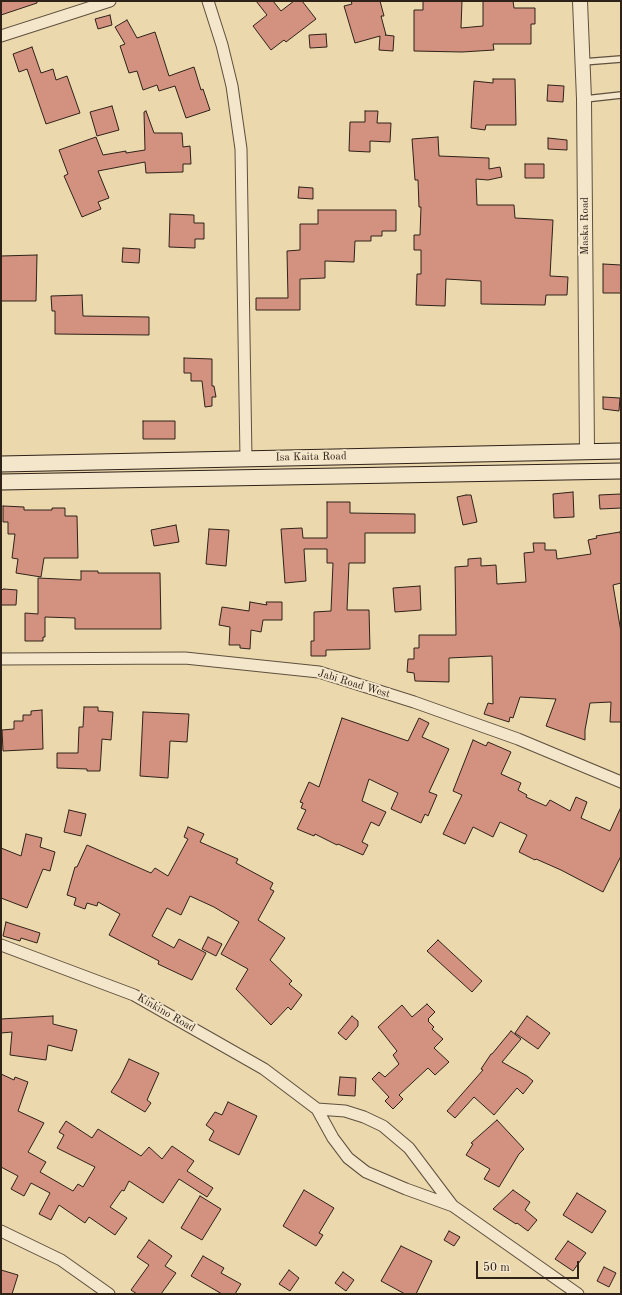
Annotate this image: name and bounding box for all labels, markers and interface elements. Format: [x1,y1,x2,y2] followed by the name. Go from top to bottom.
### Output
[578,197,592,255] street label: Maska Road
[275,450,347,464] street label: Isa Kaita Road
[316,667,392,701] street label: Jabi Road West
[135,991,197,1035] street label: Kinkino Road
[478,1253,581,1279] scale bar
[483,1262,510,1274] text: 50 m

